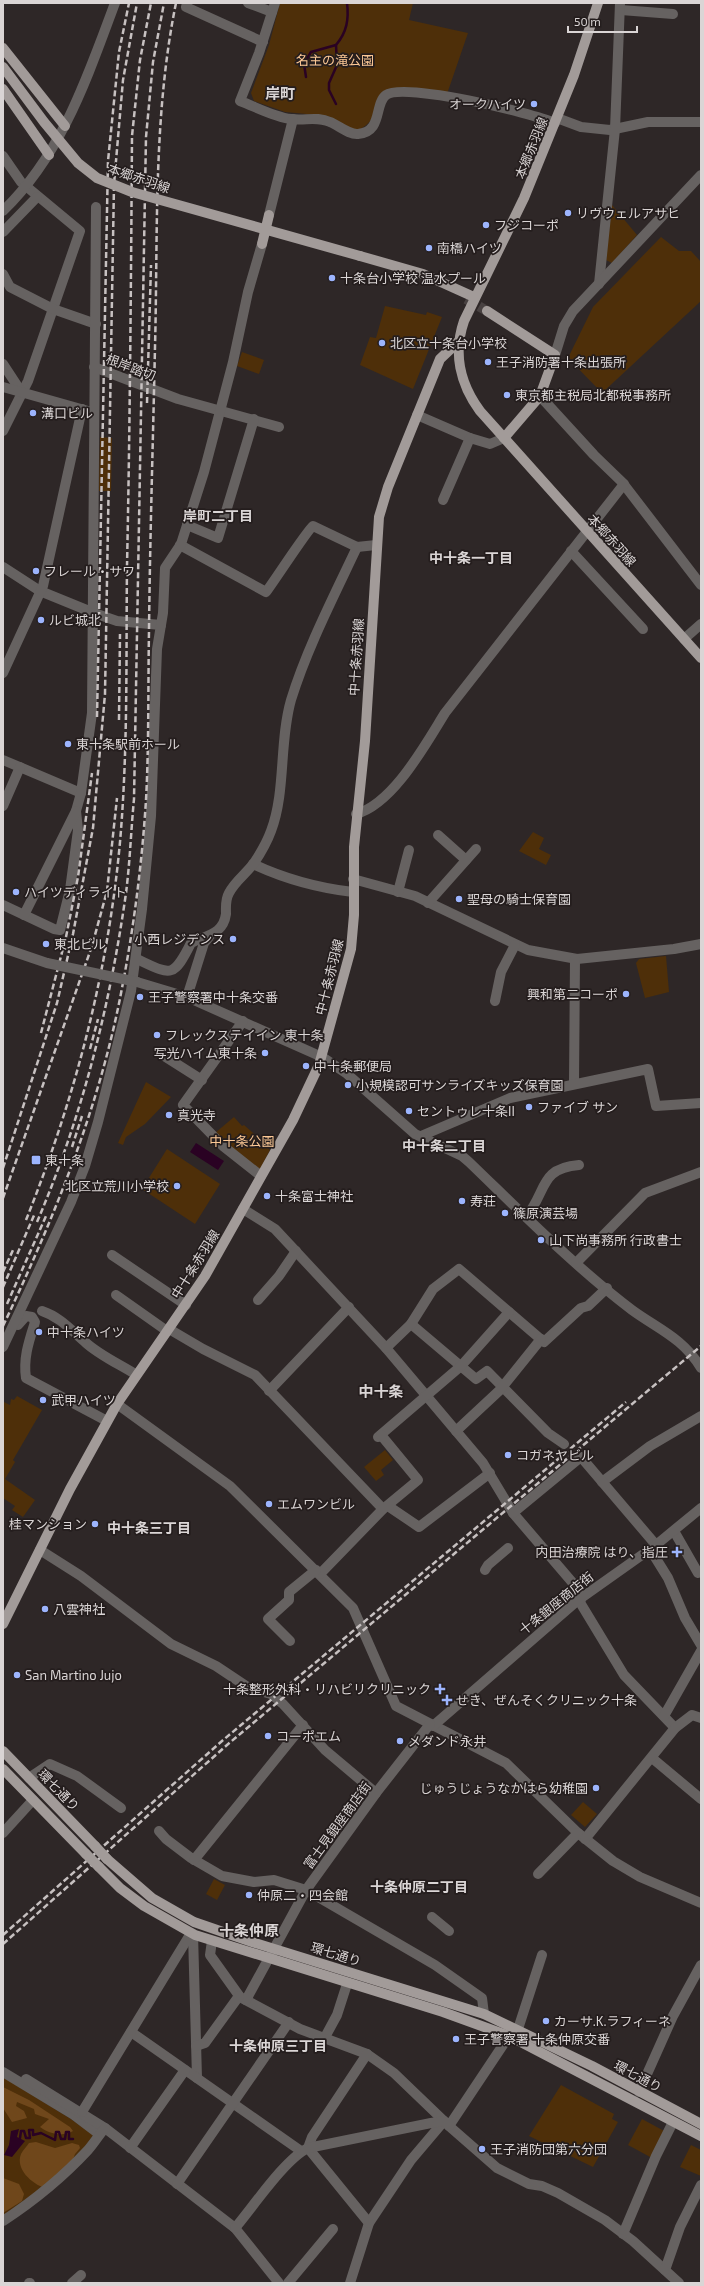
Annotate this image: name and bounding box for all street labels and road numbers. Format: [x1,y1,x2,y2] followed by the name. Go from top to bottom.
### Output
[511,115,551,181] street label: 本郷赤羽線
[106,160,172,196] street label: 本郷赤羽線
[104,350,158,384] street label: 根岸踏切
[584,510,640,570] street label: 本郷赤羽線
[345,618,367,696] street label: 中十条赤羽線
[312,937,346,1017] street label: 中十条赤羽線
[168,1227,222,1301] street label: 中十条赤羽線
[516,1568,596,1638] street label: 十条銀座商店街
[35,1766,83,1814] street label: 環七通り
[300,1778,374,1872] street label: 富士見銀座商店街
[309,1939,363,1969] street label: 環七通り
[611,2057,665,2095] street label: 環七通り

